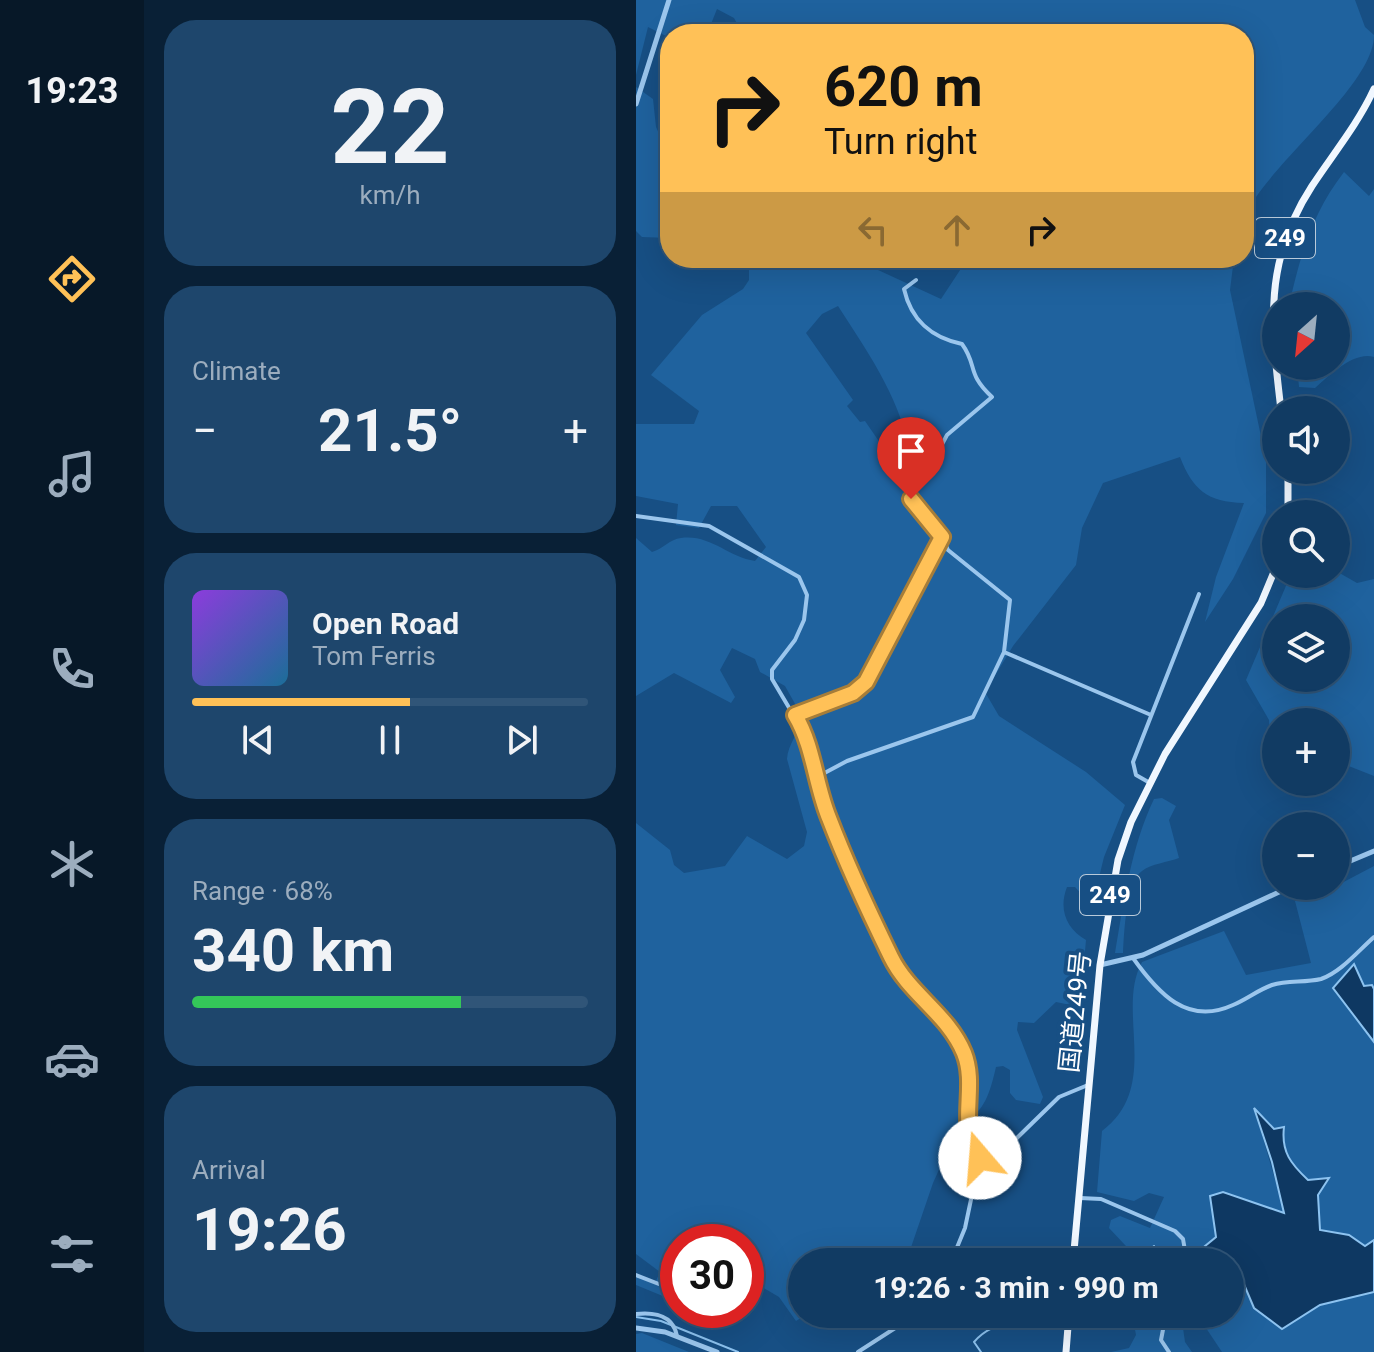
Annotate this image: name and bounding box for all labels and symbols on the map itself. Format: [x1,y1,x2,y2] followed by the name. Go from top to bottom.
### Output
[1255,218,1315,258] road number: 249
[1262,292,1350,380] north arrow
[877,417,945,499] pin
[1080,875,1140,915] road number: 249
[1054,950,1096,1074] street label: 国道249号
[938,1116,1022,1200] position arrow
[660,1224,764,1328] speed limit sign: 30

